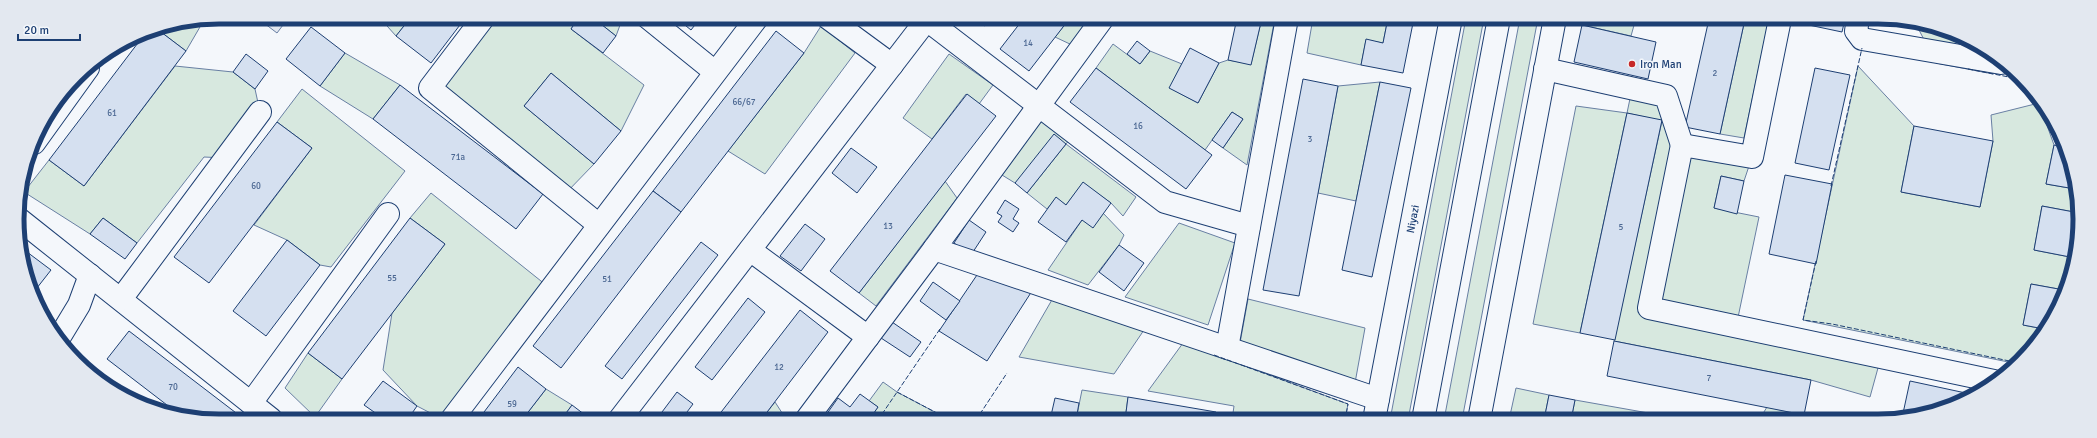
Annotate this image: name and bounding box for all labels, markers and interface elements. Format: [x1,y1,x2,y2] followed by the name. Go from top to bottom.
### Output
[18,16,80,42] scale bar
[24,23,49,38] text: 20 m
[1023,38,1033,49] house number: 14
[1640,58,1682,71] place label: Iron Man
[1627,59,1637,69] marker: Iron Man
[1713,68,1718,79] house number: 2
[732,97,756,108] house number: 66/67
[107,108,117,119] house number: 61
[1133,121,1143,132] house number: 16
[1308,134,1313,145] house number: 3
[451,152,466,163] house number: 71a
[251,181,261,192] house number: 60
[1404,204,1422,234] street label: Niyazi
[883,221,893,232] house number: 13
[1619,222,1624,233] house number: 5
[387,273,397,284] house number: 55
[602,274,612,285] house number: 51
[774,362,784,373] house number: 12
[1707,373,1712,384] house number: 7
[168,382,178,393] house number: 70
[507,399,517,410] house number: 59

